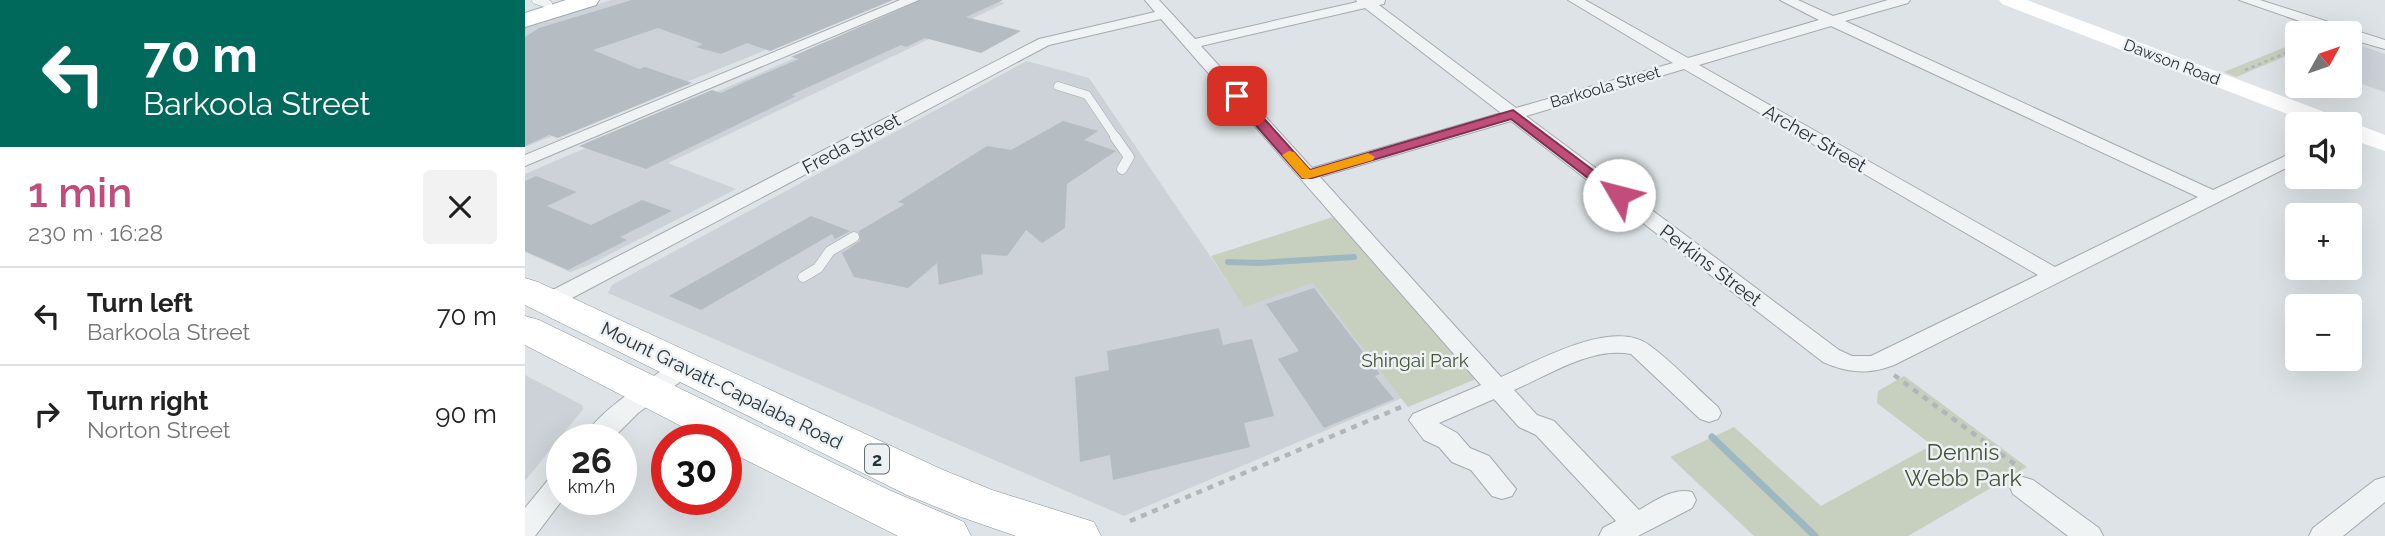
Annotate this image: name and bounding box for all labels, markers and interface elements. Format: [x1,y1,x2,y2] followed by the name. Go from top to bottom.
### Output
[2285,21,2363,98] north arrow
[2285,21,2362,371] map controls
[143,26,258,83] text: 70 m
[28,28,119,119] icon: left
[2121,35,2223,89] street label: Dawson Road
[1548,62,1663,112] street label: Barkoola Street
[1207,66,1267,126] pin
[1218,77,1256,115] icon: arrive
[143,85,370,122] text: Barkoola Street
[1759,100,1871,177] street label: Archer Street
[798,108,904,178] street label: Freda Street
[2285,112,2362,189] button: sound
[1582,158,1656,232] position arrow
[28,168,132,217] text: 1 min
[423,170,497,244] button: close
[2285,203,2362,280] button: +
[28,219,163,246] text: 230 m · 16:28
[1656,220,1767,311] street label: Perkins Street
[87,288,193,318] text: Turn left
[2285,294,2362,371] button: −
[28,297,66,335] icon: left
[437,301,497,331] text: 70 m
[598,317,846,453] street label: Mount Gravatt-Capalaba Road
[87,318,250,345] text: Barkoola Street
[1361,349,1469,371] park label: Shingai Park
[87,386,208,416] text: Turn right
[28,395,66,433] icon: right
[435,399,497,429] text: 90 m
[87,416,231,443] text: Norton Street
[651,424,742,515] speed limit sign: 30
[1904,438,2022,491] park label: Dennis Webb Park
[571,440,612,481] text: 26
[865,444,889,474] road number: 2
[568,476,615,497] text: km/h

